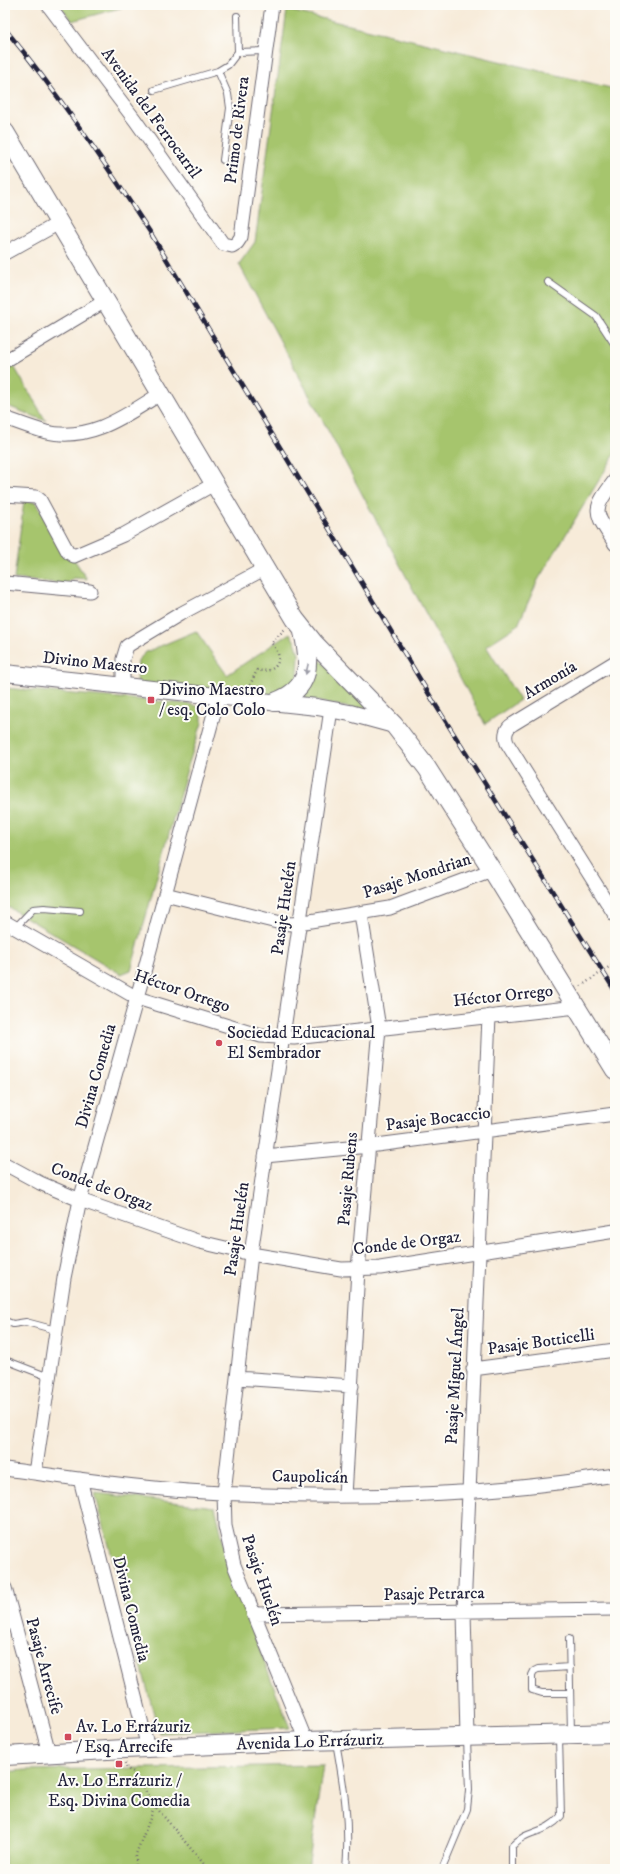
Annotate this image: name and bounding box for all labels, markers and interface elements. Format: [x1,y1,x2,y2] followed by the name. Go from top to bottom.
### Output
[96,43,206,183] street label: Avenida del Ferrocarril
[219,74,255,185] street label: Primo de Rivera
[42,647,148,679] street label: Divino Maestro
[519,655,581,705] street label: Armonía
[303,663,309,675] one-way arrow
[159,679,265,721] place label: Divino Maestro / esq. Colo Colo
[146,695,156,705] marker: Divino Maestro / esq. Colo Colo
[360,848,474,904] street label: Pasaje Mondrian
[266,859,302,957] street label: Pasaje Huelén
[131,964,233,1018] street label: Héctor Orrego
[452,980,554,1012] street label: Héctor Orrego
[71,1020,122,1131] street label: Divina Comedia
[227,1022,375,1064] place label: Sociedad Educacional El Sembrador
[214,1038,224,1048] marker: Sociedad Educacional El Sembrador
[384,1102,492,1136] street label: Pasaje Bocaccio
[333,1131,363,1227] street label: Pasaje Rubens
[48,1157,157,1217] street label: Conde de Orgaz
[219,1180,255,1278] street label: Pasaje Huelén
[352,1225,463,1260] street label: Conde de Orgaz
[439,1307,470,1445] street label: Pasaje Miguel Ángel
[486,1324,596,1360] street label: Pasaje Botticelli
[272,1465,348,1489] street label: Caupolicán
[236,1532,288,1629] street label: Pasaje Huelén
[107,1554,155,1665] street label: Divina Comedia
[383,1582,486,1606] street label: Pasaje Petrarca
[21,1615,67,1717] street label: Pasaje Arrecife
[76,1716,192,1758] place label: Av. Lo Errázuriz / Esq. Arrecife
[236,1728,385,1756] street label: Avenida Lo Errázuriz
[63,1732,73,1742] marker: Av. Lo Errázuriz / Esq. Arrecife
[114,1759,124,1769] marker: Av. Lo Errázuriz / Esq. Divina Comedia
[48,1770,191,1812] place label: Av. Lo Errázuriz / Esq. Divina Comedia

